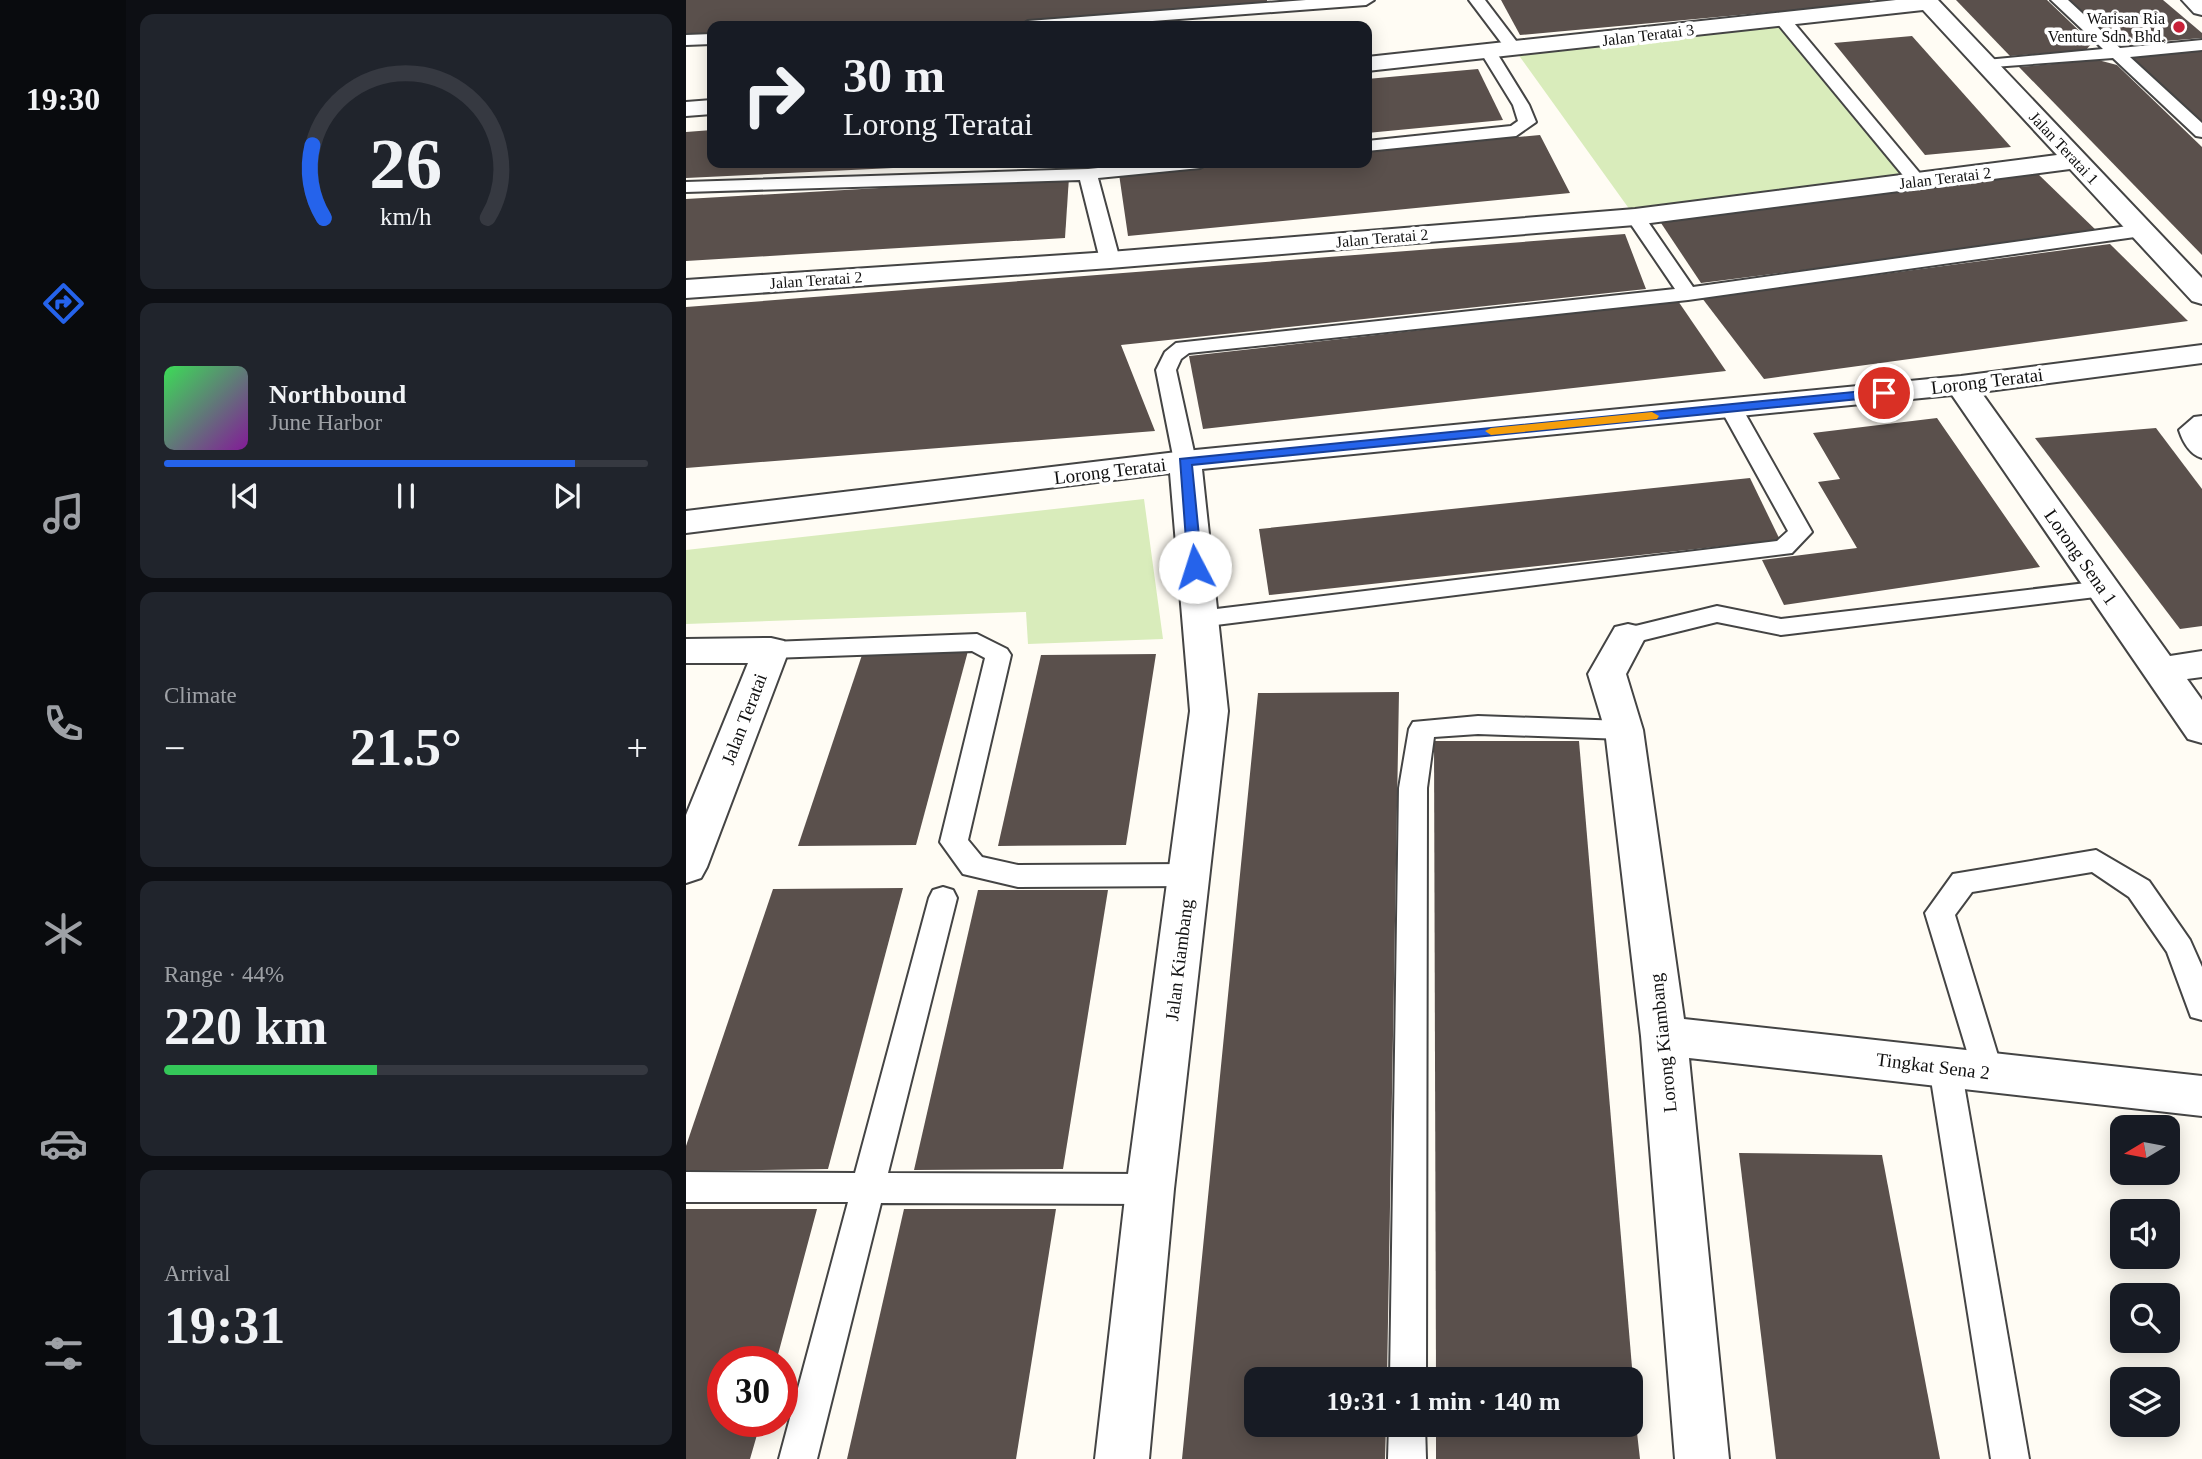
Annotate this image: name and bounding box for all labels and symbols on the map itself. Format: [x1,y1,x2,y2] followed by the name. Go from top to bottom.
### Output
[2048,10,2165,45] place label: Warisan Ria Venture Sdn. Bhd.
[2171,19,2187,35] marker: Warisan Ria Venture Sdn. Bhd.
[1601,21,1695,49] street label: Jalan Teratai 3
[2026,108,2102,188] street label: Jalan Teratai 1
[1898,164,1992,192] street label: Jalan Teratai 2
[1335,225,1429,251] street label: Jalan Teratai 2
[769,268,863,292] street label: Jalan Teratai 2
[1854,363,1914,423] pin
[1930,364,2044,398] street label: Lorong Teratai
[1053,454,1167,488] street label: Lorong Teratai
[2040,505,2122,609] street label: Lorong Sena 1
[1158,530,1232,604] position arrow
[717,670,771,768] street label: Jalan Teratai
[1161,897,1197,1022] street label: Jalan Kiambang
[1645,972,1681,1114] street label: Lorong Kiambang
[1875,1049,1991,1083] street label: Tingkat Sena 2
[2110,1115,2180,1185] north arrow
[707,1346,798,1437] speed limit sign: 30

